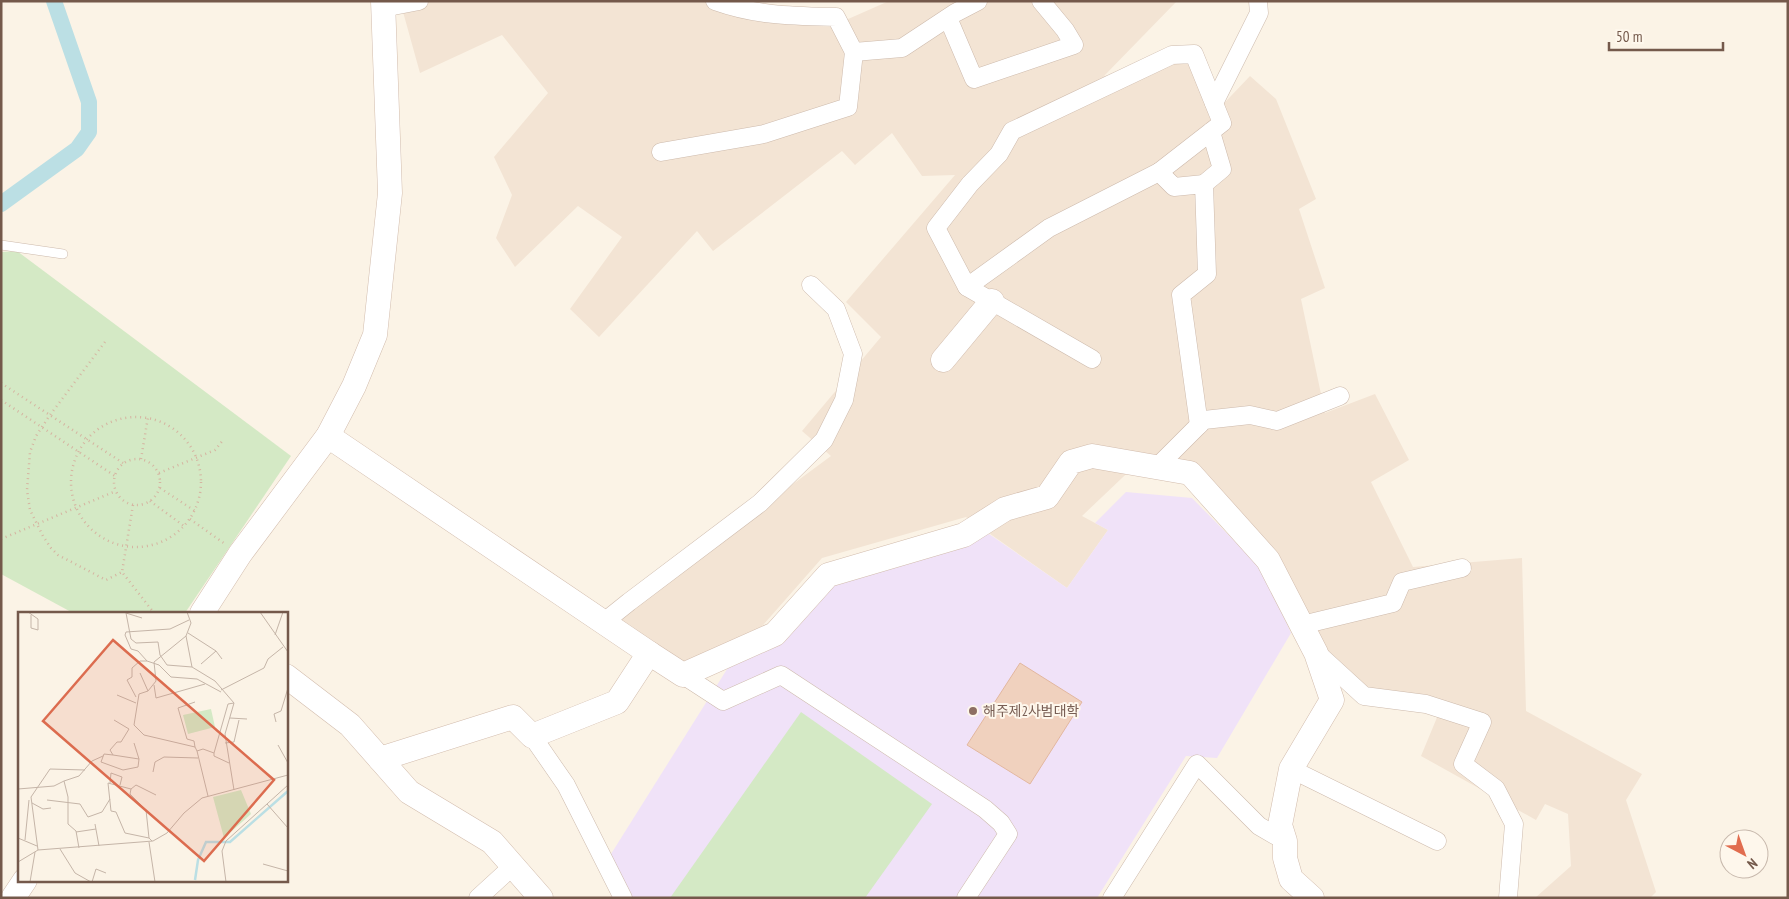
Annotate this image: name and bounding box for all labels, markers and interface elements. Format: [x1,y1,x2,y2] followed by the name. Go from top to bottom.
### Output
[1609,20,1723,52] scale bar
[1616,27,1642,46] text: 50 m
[18,612,288,882] inset map
[983,702,1080,720] place label: 해주제2사범대학
[967,705,979,717] marker: 해주제2사범대학
[1719,829,1769,879] north arrow
[1744,855,1761,873] text: N

